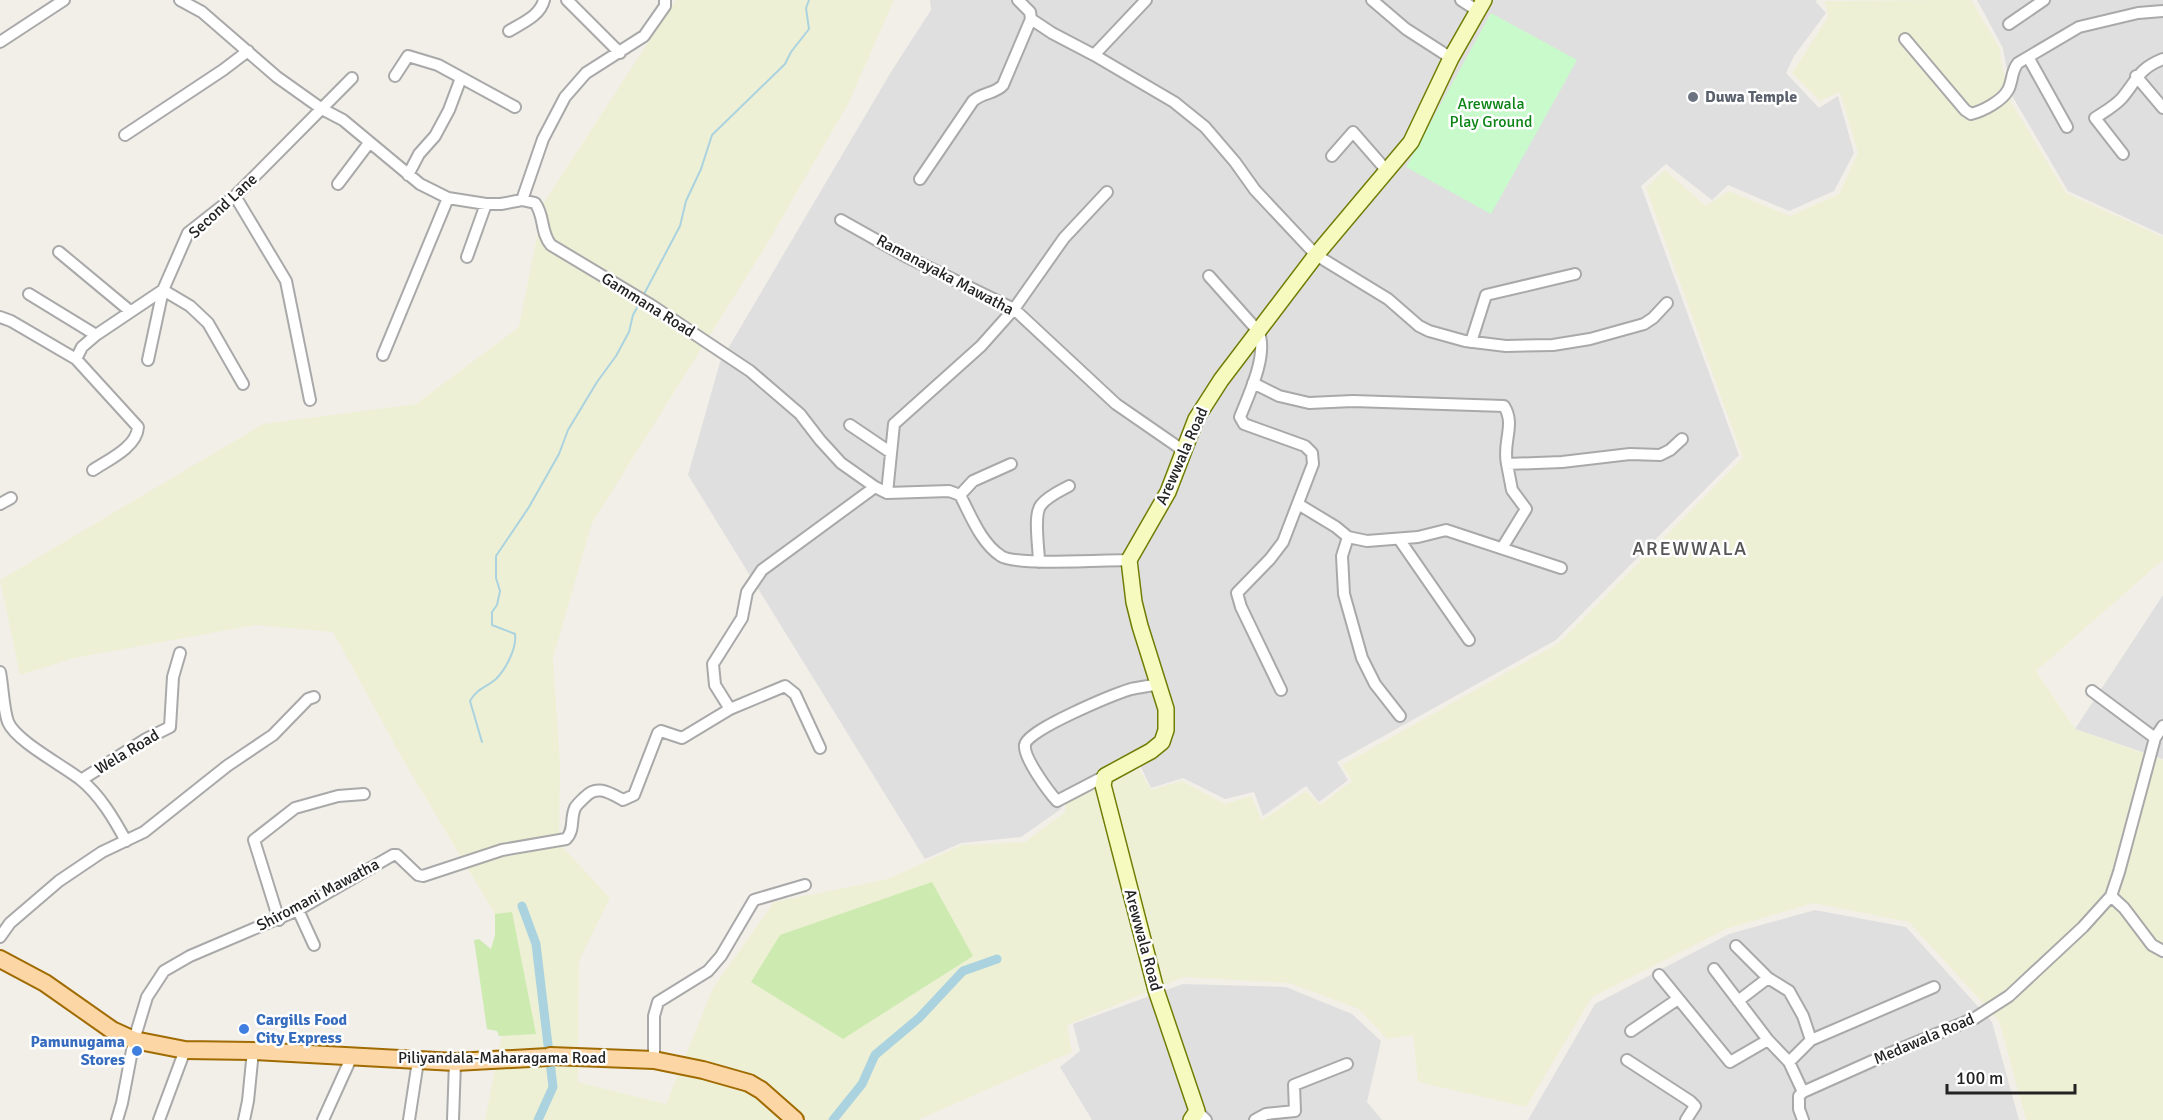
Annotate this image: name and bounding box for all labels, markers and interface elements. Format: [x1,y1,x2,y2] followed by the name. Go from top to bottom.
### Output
[1705,87,1797,107] place label: Duwa Temple
[1686,90,1700,104] marker: Duwa Temple
[1450,94,1532,132] park label: Arewwala Play Ground
[185,169,261,243] street label: Second Lane
[873,230,1017,320] street label: Ramanayaka Mawatha
[597,268,699,342] street label: Gammana Road
[1152,404,1212,508] street label: Arewwala Road
[1632,536,1748,561] district label: AREWWALA
[91,725,163,779] street label: Wela Road
[253,854,383,936] street label: Shiromani Mawatha
[1120,887,1166,993] street label: Arewwala Road
[1871,1009,1977,1069] street label: Medawala Road
[256,1010,348,1048] place label: Cargills Food City Express
[237,1022,251,1036] marker: Cargills Food City Express
[31,1032,125,1070] place label: Pamunugama Stores
[130,1044,144,1058] marker: Pamunugama Stores
[398,1048,606,1068] street label: Piliyandala-Maharagama Road
[1947,1057,2074,1095] scale bar
[1956,1067,2003,1089] text: 100 m

